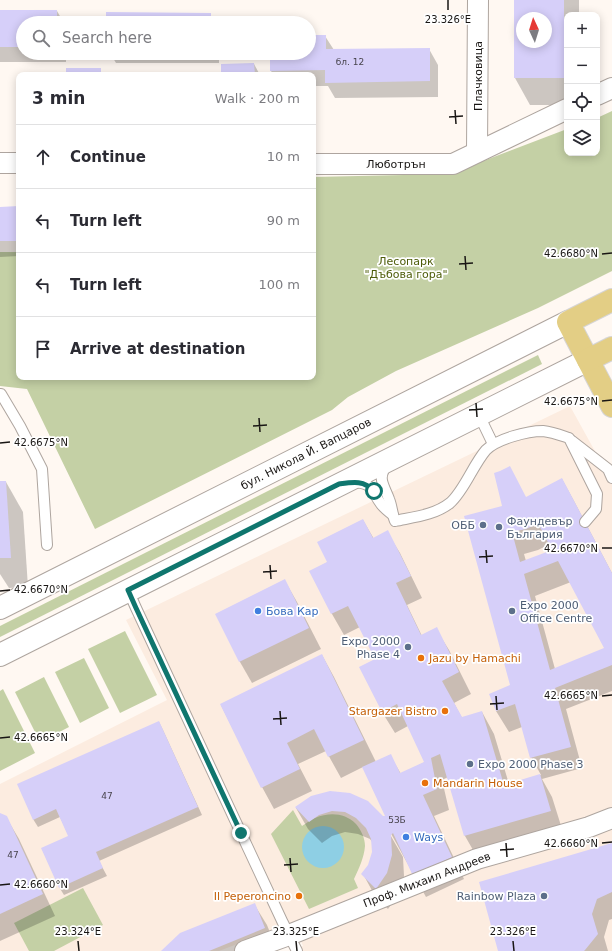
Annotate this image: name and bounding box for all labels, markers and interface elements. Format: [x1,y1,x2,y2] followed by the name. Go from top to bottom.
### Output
[516,12,552,48] north arrow
[564,12,600,156] map controls
[564,12,600,48] button: +
[425,14,471,25] text: 23.326°E
[16,16,316,60] search box
[30,27,52,49] icon: search
[62,29,152,47] text: Search here
[472,41,485,111] street label: Плачковица
[564,48,600,84] button: −
[336,57,364,67] house number: бл. 12
[564,84,600,120] button: locate
[32,88,85,108] text: 3 min
[215,91,300,106] text: Walk · 200 m
[564,120,600,156] button: layers
[32,146,54,168] icon: ahead
[70,148,146,166] text: Continue
[267,149,300,164] text: 10 m
[366,158,426,171] street label: Люботрън
[32,210,54,232] icon: left
[70,212,142,230] text: Turn left
[267,213,300,228] text: 90 m
[544,248,598,259] text: 42.6680°N
[365,255,447,281] park label: Лесопарк "Дъбова гора"
[32,274,54,296] icon: left
[70,276,142,294] text: Turn left
[258,277,300,292] text: 100 m
[32,338,54,360] icon: arrive
[70,340,245,358] text: Arrive at destination
[544,396,598,407] text: 42.6675°N
[239,415,373,493] street label: бул. Никола Й. Вапцаров
[14,437,68,448] text: 42.6675°N
[365,482,383,500] route start
[507,515,573,541] place label: Фаундевър България
[451,519,475,532] place label: ОББ
[478,520,488,530] marker: ОББ
[494,522,504,532] marker: Фаундевър България
[544,543,598,554] text: 42.6670°N
[14,584,68,595] text: 42.6670°N
[520,599,593,625] place label: Expo 2000 Office Centre
[266,605,319,618] place label: Бова Кар
[253,606,263,616] marker: Бова Кар
[507,606,517,616] marker: Expo 2000 Office Centre
[341,635,400,661] place label: Expo 2000 Phase 4
[403,642,413,652] marker: Expo 2000 Phase 4
[428,652,521,665] place label: Jazu by Hamachi
[416,653,426,663] marker: Jazu by Hamachi
[544,690,598,701] text: 42.6665°N
[349,705,437,718] place label: Stargazer Bistro
[440,706,450,716] marker: Stargazer Bistro
[14,732,68,743] text: 42.6665°N
[478,758,584,771] place label: Expo 2000 Phase 3
[465,759,475,769] marker: Expo 2000 Phase 3
[433,777,523,790] place label: Mandarin House
[420,778,430,788] marker: Mandarin House
[101,791,113,801] house number: 47
[388,815,406,825] house number: 53Б
[232,824,250,842] route end
[414,831,443,844] place label: Ways
[401,832,411,842] marker: Ways
[544,838,598,849] text: 42.6660°N
[7,850,19,860] house number: 47
[362,850,492,910] street label: Проф. Михаил Андреев
[14,879,68,890] text: 42.6660°N
[214,890,291,903] place label: Il Peperoncino
[457,890,536,903] place label: Rainbow Plaza
[294,891,304,901] marker: Il Peperoncino
[539,891,549,901] marker: Rainbow Plaza
[55,926,101,937] text: 23.324°E
[273,926,319,937] text: 23.325°E
[490,926,536,937] text: 23.326°E

